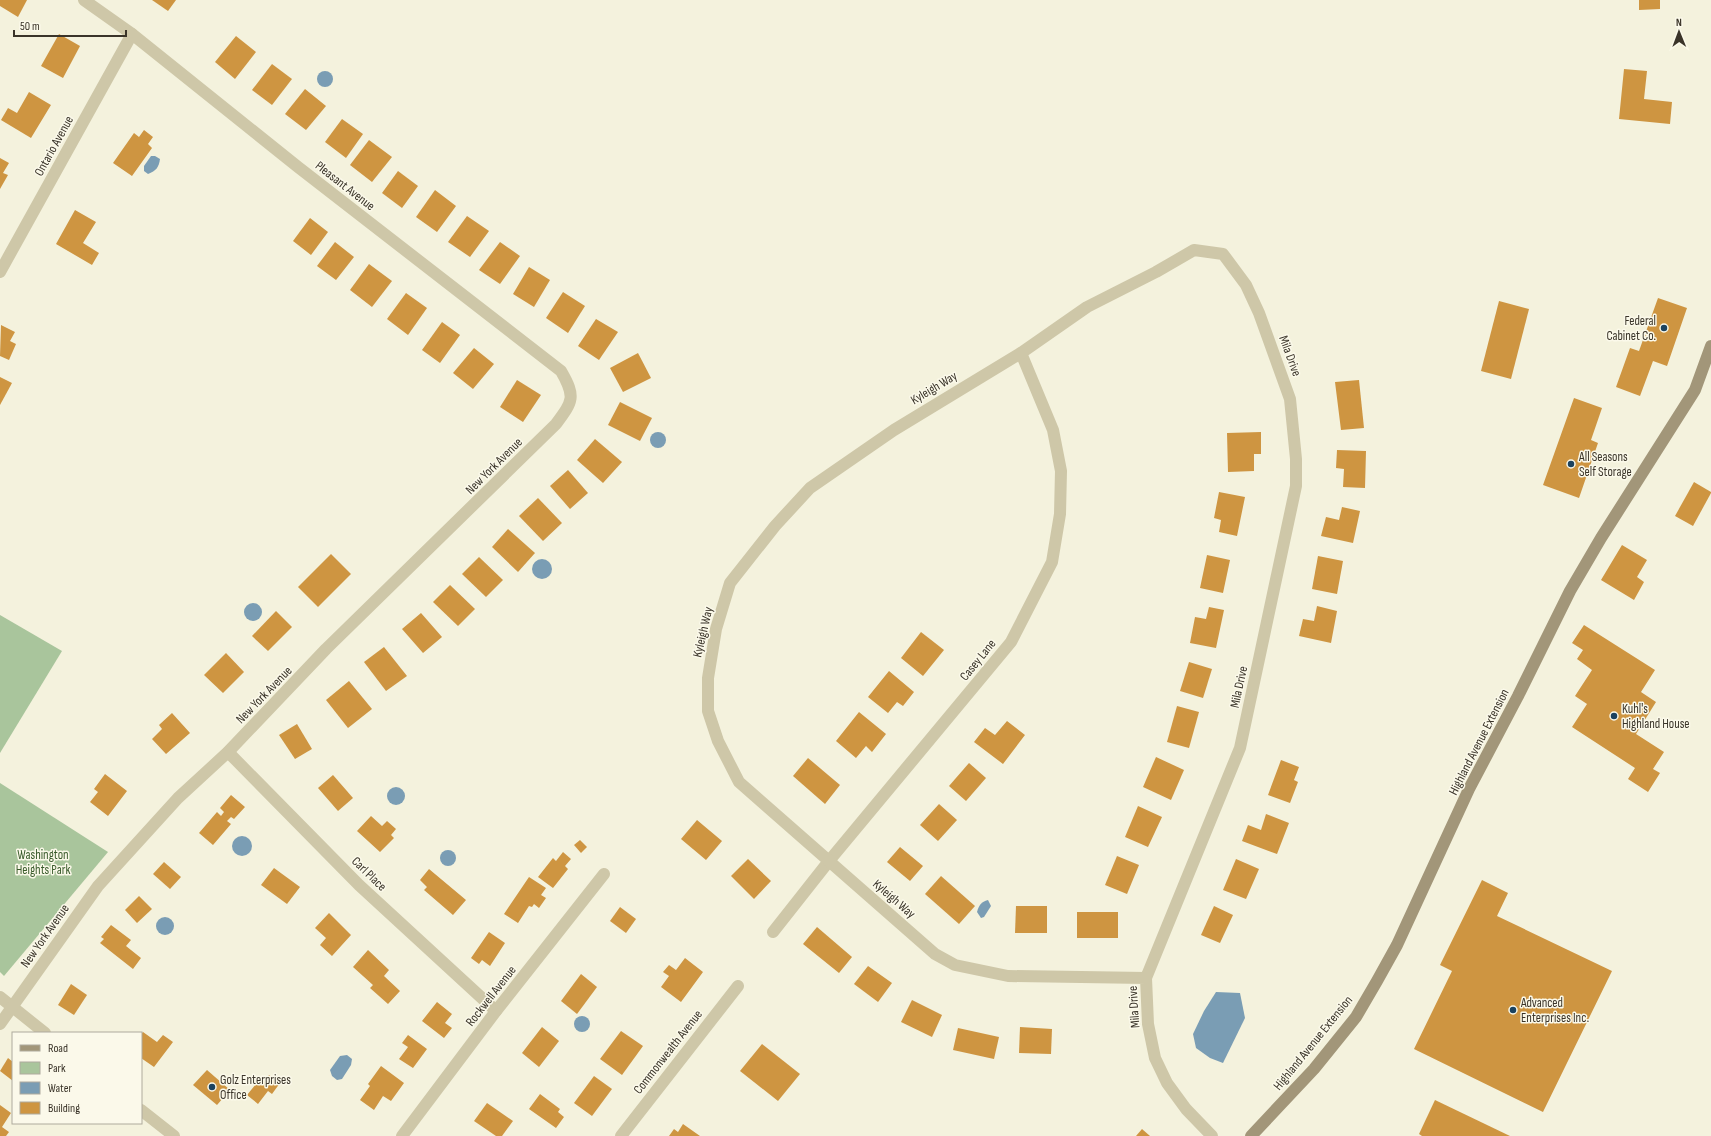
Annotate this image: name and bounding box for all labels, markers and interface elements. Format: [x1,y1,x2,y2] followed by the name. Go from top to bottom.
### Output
[14,12,126,38] scale bar
[1659,12,1699,52] north arrow
[1676,16,1682,29] text: N
[20,19,40,34] text: 50 m
[31,113,77,179] street label: Ontario Avenue
[312,158,378,214] street label: Pleasant Avenue
[1606,313,1656,344] place label: Federal Cabinet Co.
[1659,323,1669,333] marker: Federal Cabinet Co.
[1275,333,1305,379] street label: Mila Drive
[908,368,960,408] street label: Kyleigh Way
[462,434,526,498] street label: New York Avenue
[1578,449,1632,480] place label: All Seasons Self Storage
[1566,459,1576,469] marker: All Seasons Self Storage
[689,605,717,659] street label: Kyleigh Way
[956,636,1000,684] street label: Casey Lane
[233,663,295,727] street label: New York Avenue
[1227,665,1251,709] street label: Mila Drive
[1445,686,1513,798] street label: Highland Avenue Extension
[1622,701,1690,732] place label: Kuhl's Highland House
[1609,711,1619,721] marker: Kuhl's Highland House
[16,847,70,878] park label: Washington Heights Park
[348,853,390,895] street label: Carl Place
[869,876,919,922] street label: Kyleigh Way
[17,901,73,971] street label: New York Avenue
[462,962,520,1030] street label: Rockwell Avenue
[1125,985,1143,1029] street label: Mila Drive
[1270,993,1356,1093] street label: Highland Avenue Extension
[1520,995,1589,1026] place label: Advanced Enterprises Inc.
[1508,1005,1518,1015] marker: Advanced Enterprises Inc.
[630,1007,706,1097] street label: Commonwealth Avenue
[12,1032,142,1124] legend
[48,1041,68,1056] text: Road
[48,1061,66,1076] text: Park
[220,1072,291,1103] place label: Golz Enterprises Office
[48,1081,72,1096] text: Water
[207,1082,217,1092] marker: Golz Enterprises Office
[48,1101,80,1116] text: Building

